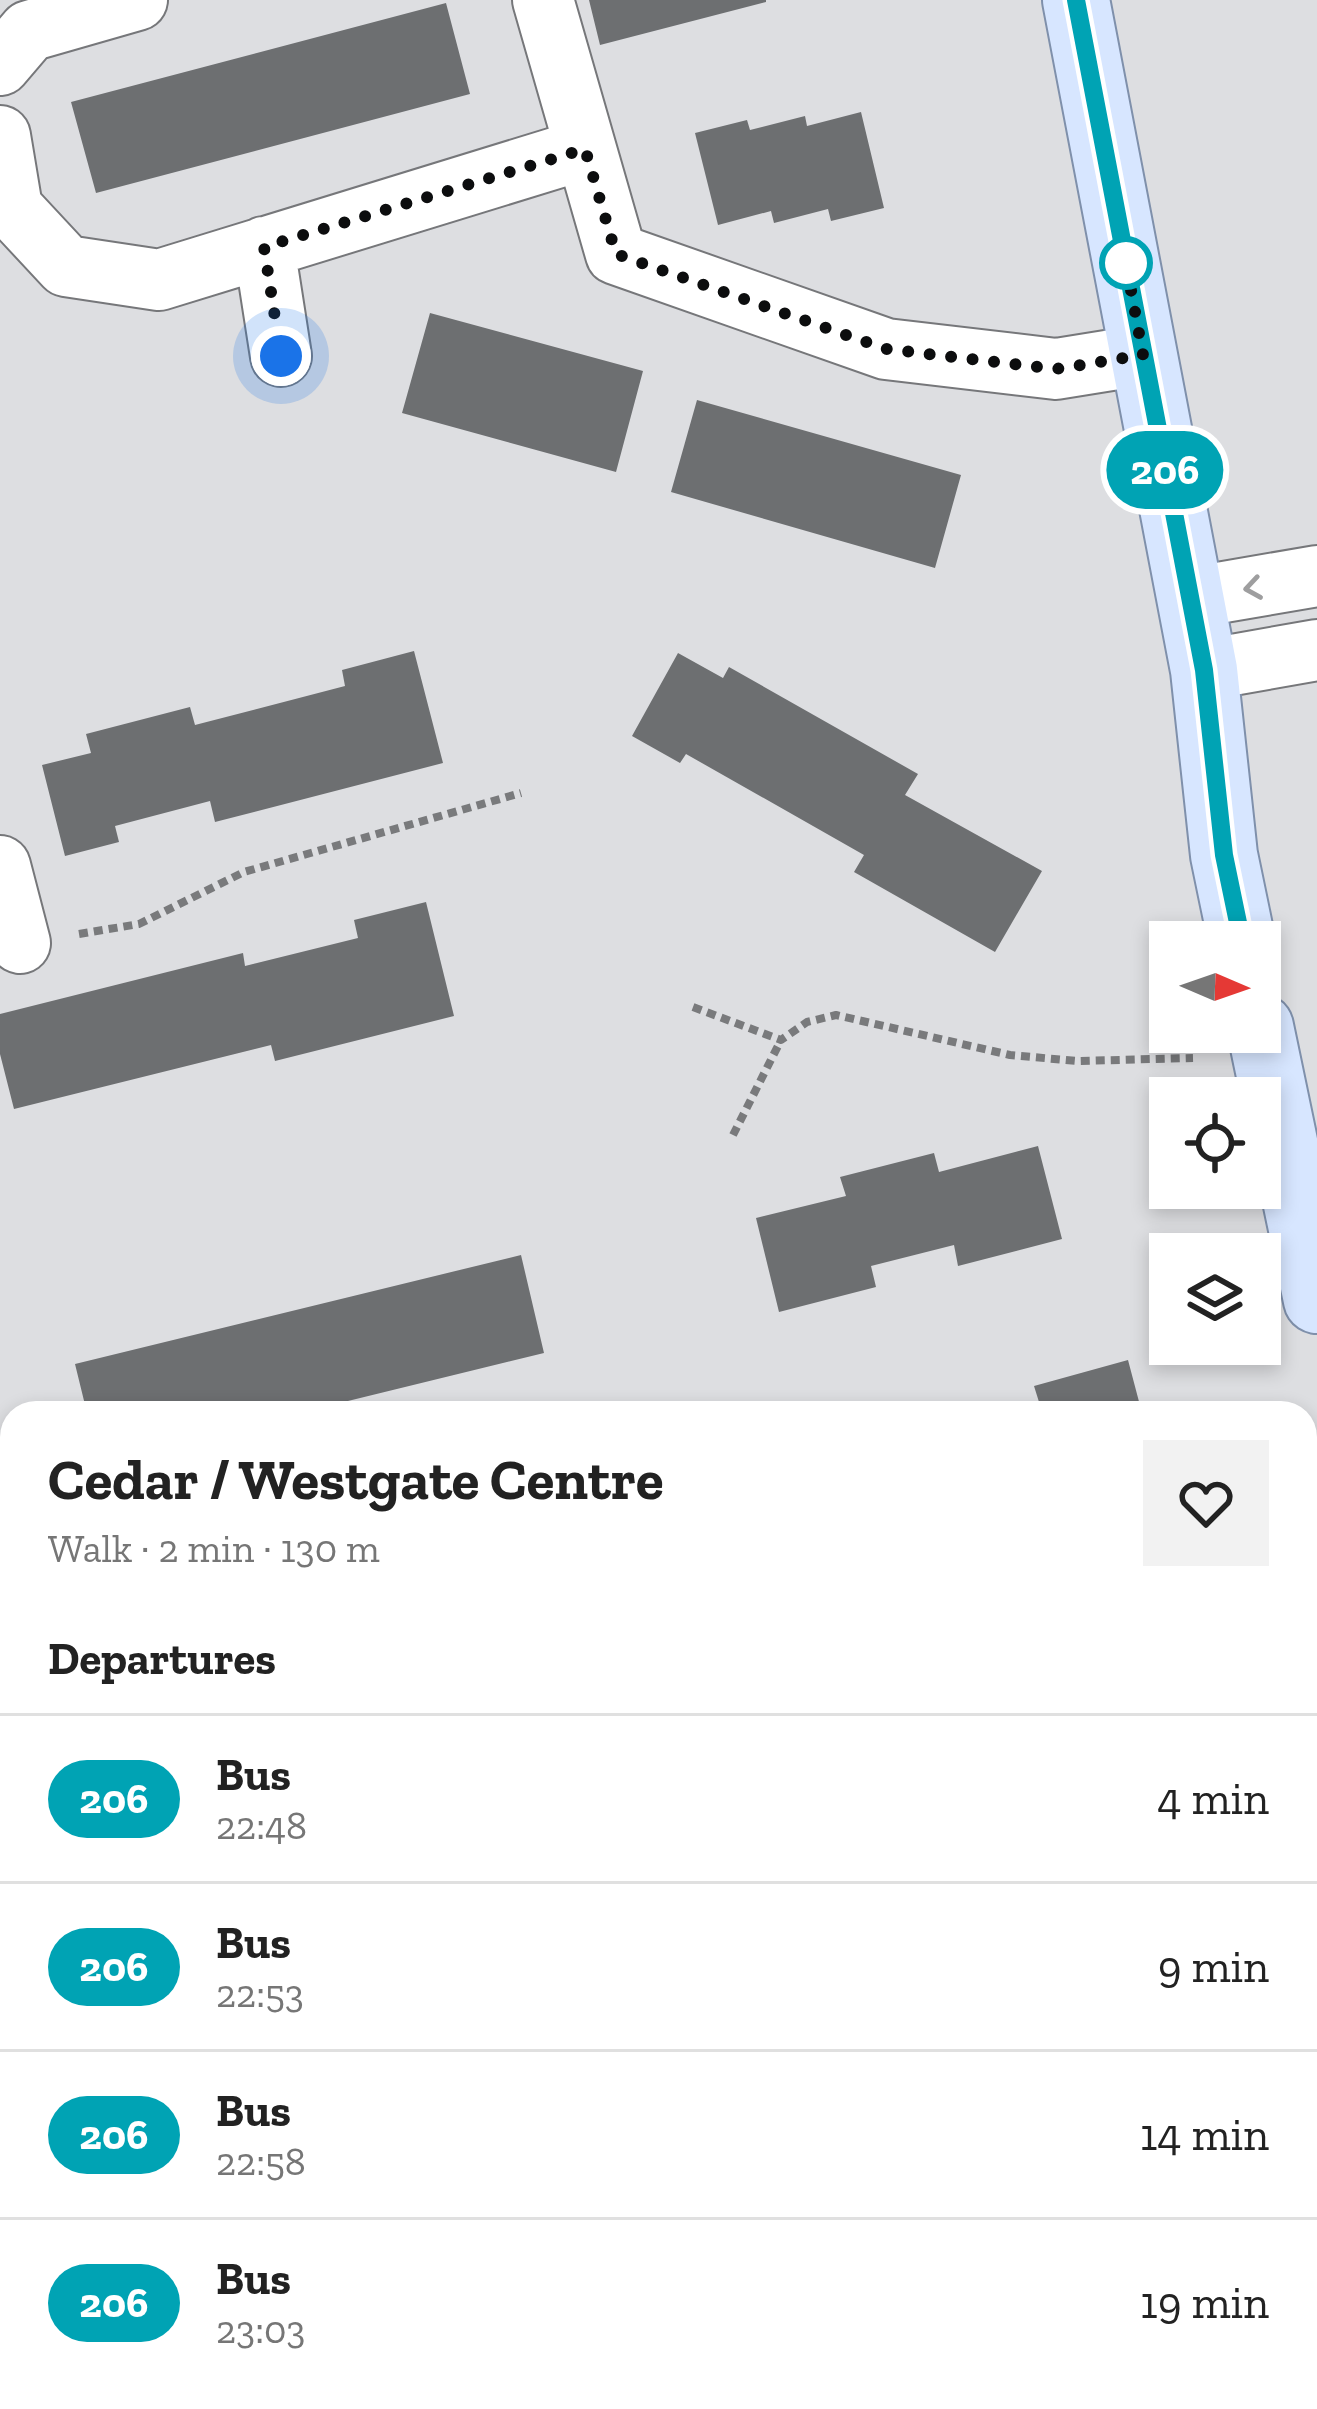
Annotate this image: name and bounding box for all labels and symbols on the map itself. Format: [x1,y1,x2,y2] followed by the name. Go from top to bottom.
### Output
[1101,238,1151,288] unlabelled marker
[251,326,311,386] your location
[1096,431,1234,509] line badge: 206
[1244,574,1264,599] one-way arrow
[1149,921,1281,1053] north arrow

